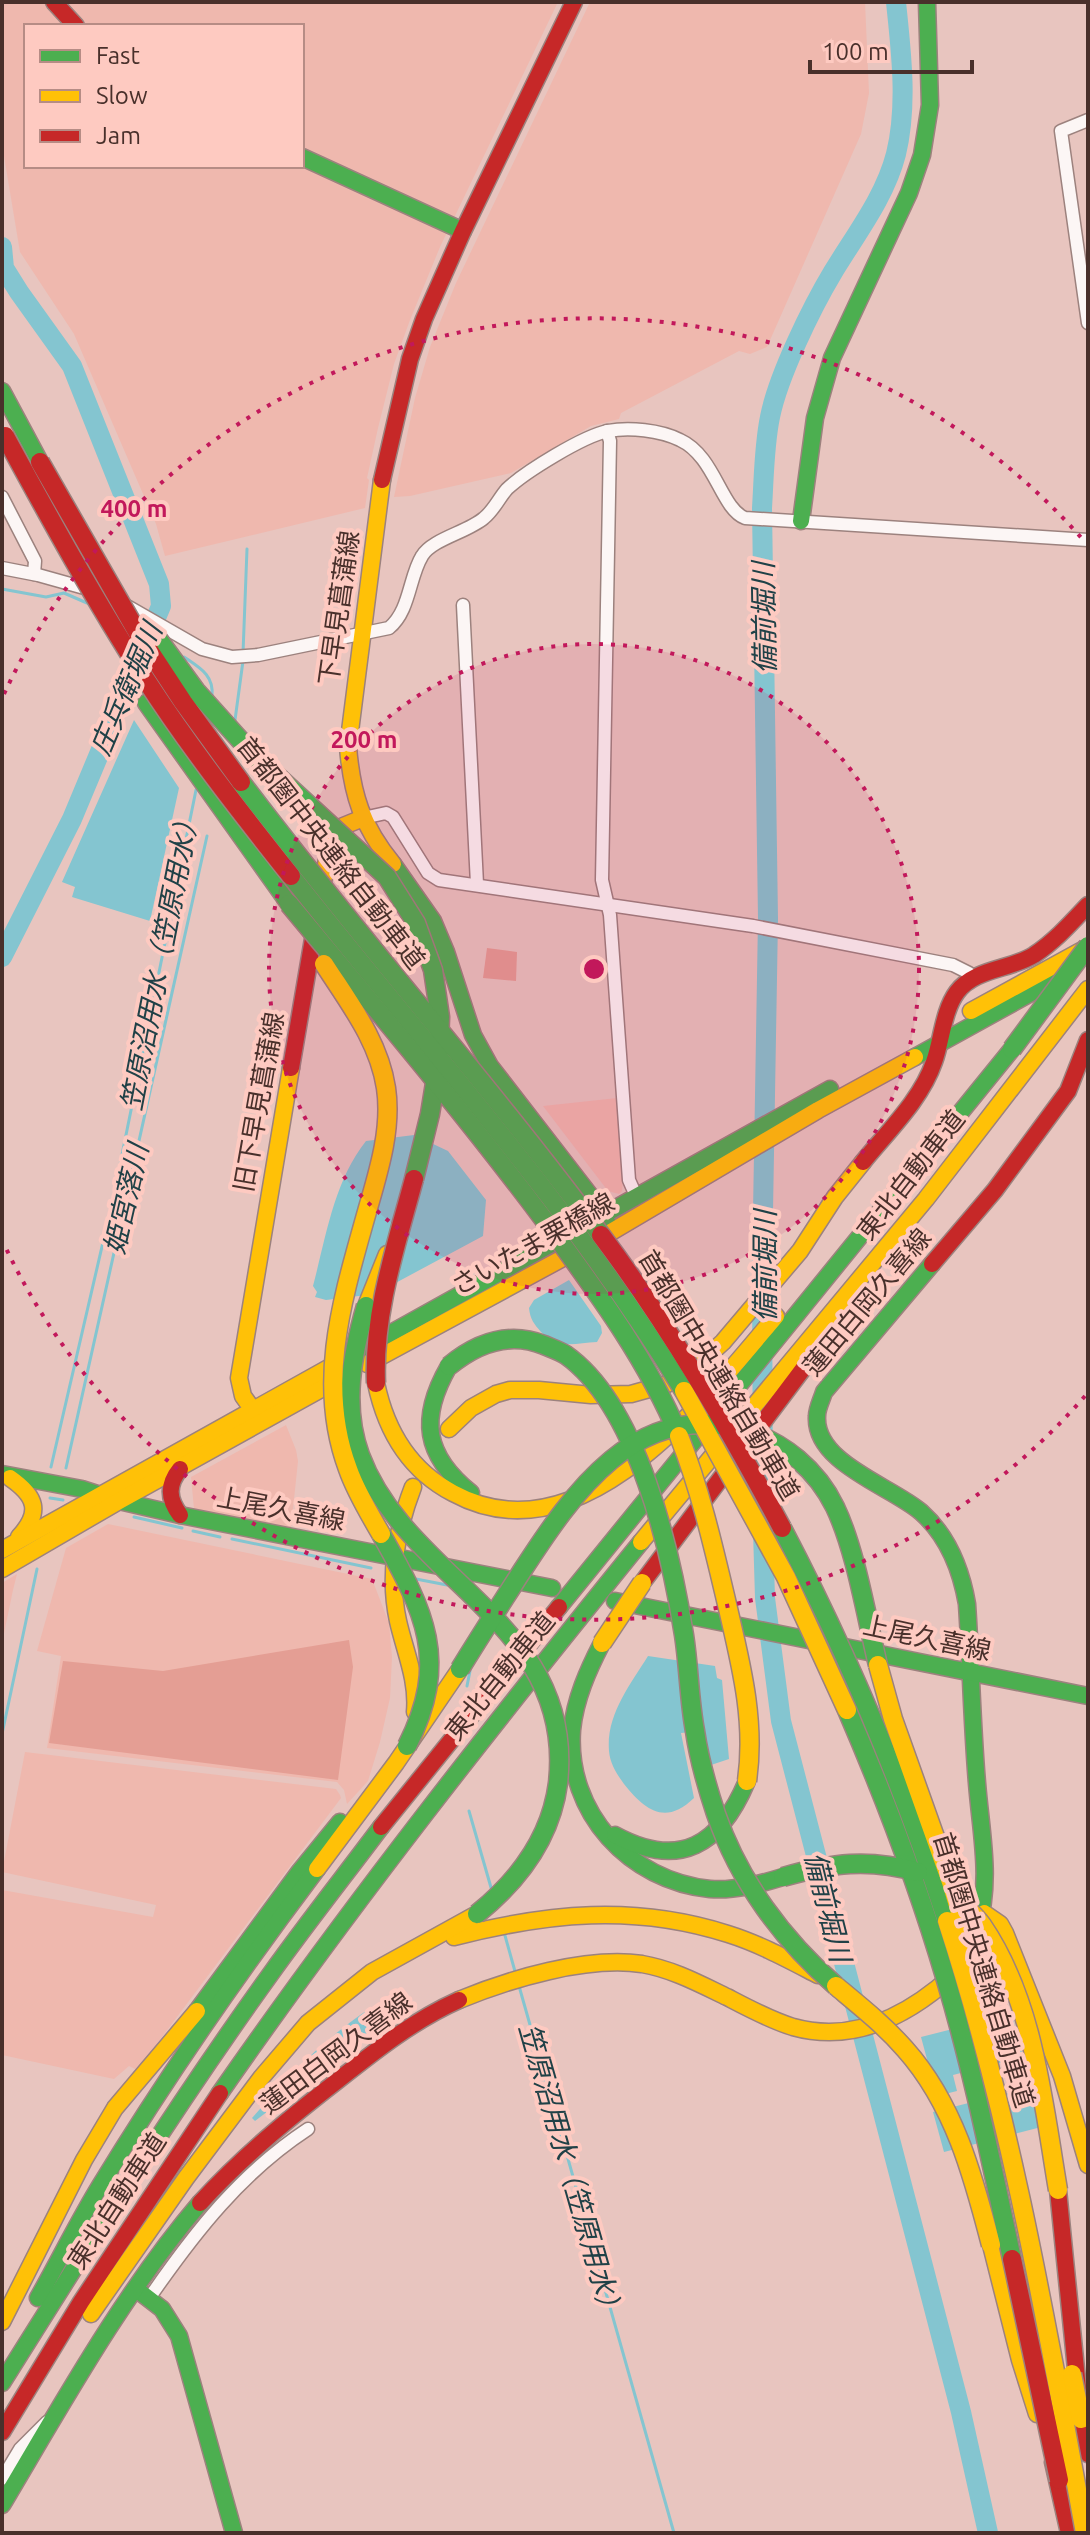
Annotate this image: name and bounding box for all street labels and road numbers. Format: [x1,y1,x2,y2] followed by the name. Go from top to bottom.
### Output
[313,529,364,687] street label: 下早見菖蒲線
[232,731,431,974] street label: 首都圏中央連絡自動車道
[228,1010,289,1194] street label: 旧下早見菖蒲線
[851,1104,970,1245] street label: 東北自動車道
[446,1187,619,1300] street label: さいたま栗橋線
[797,1223,936,1381] street label: 蓮田白岡久喜線
[633,1245,806,1505] street label: 首都圏中央連絡自動車道
[215,1482,348,1535] street label: 上尾久喜線
[439,1606,560,1745] street label: 東北自動車道
[861,1610,994,1665] street label: 上尾久喜線
[929,1829,1040,2111] street label: 首都圏中央連絡自動車道
[254,1986,417,2119] street label: 蓮田白岡久喜線
[62,2127,171,2274] street label: 東北自動車道

